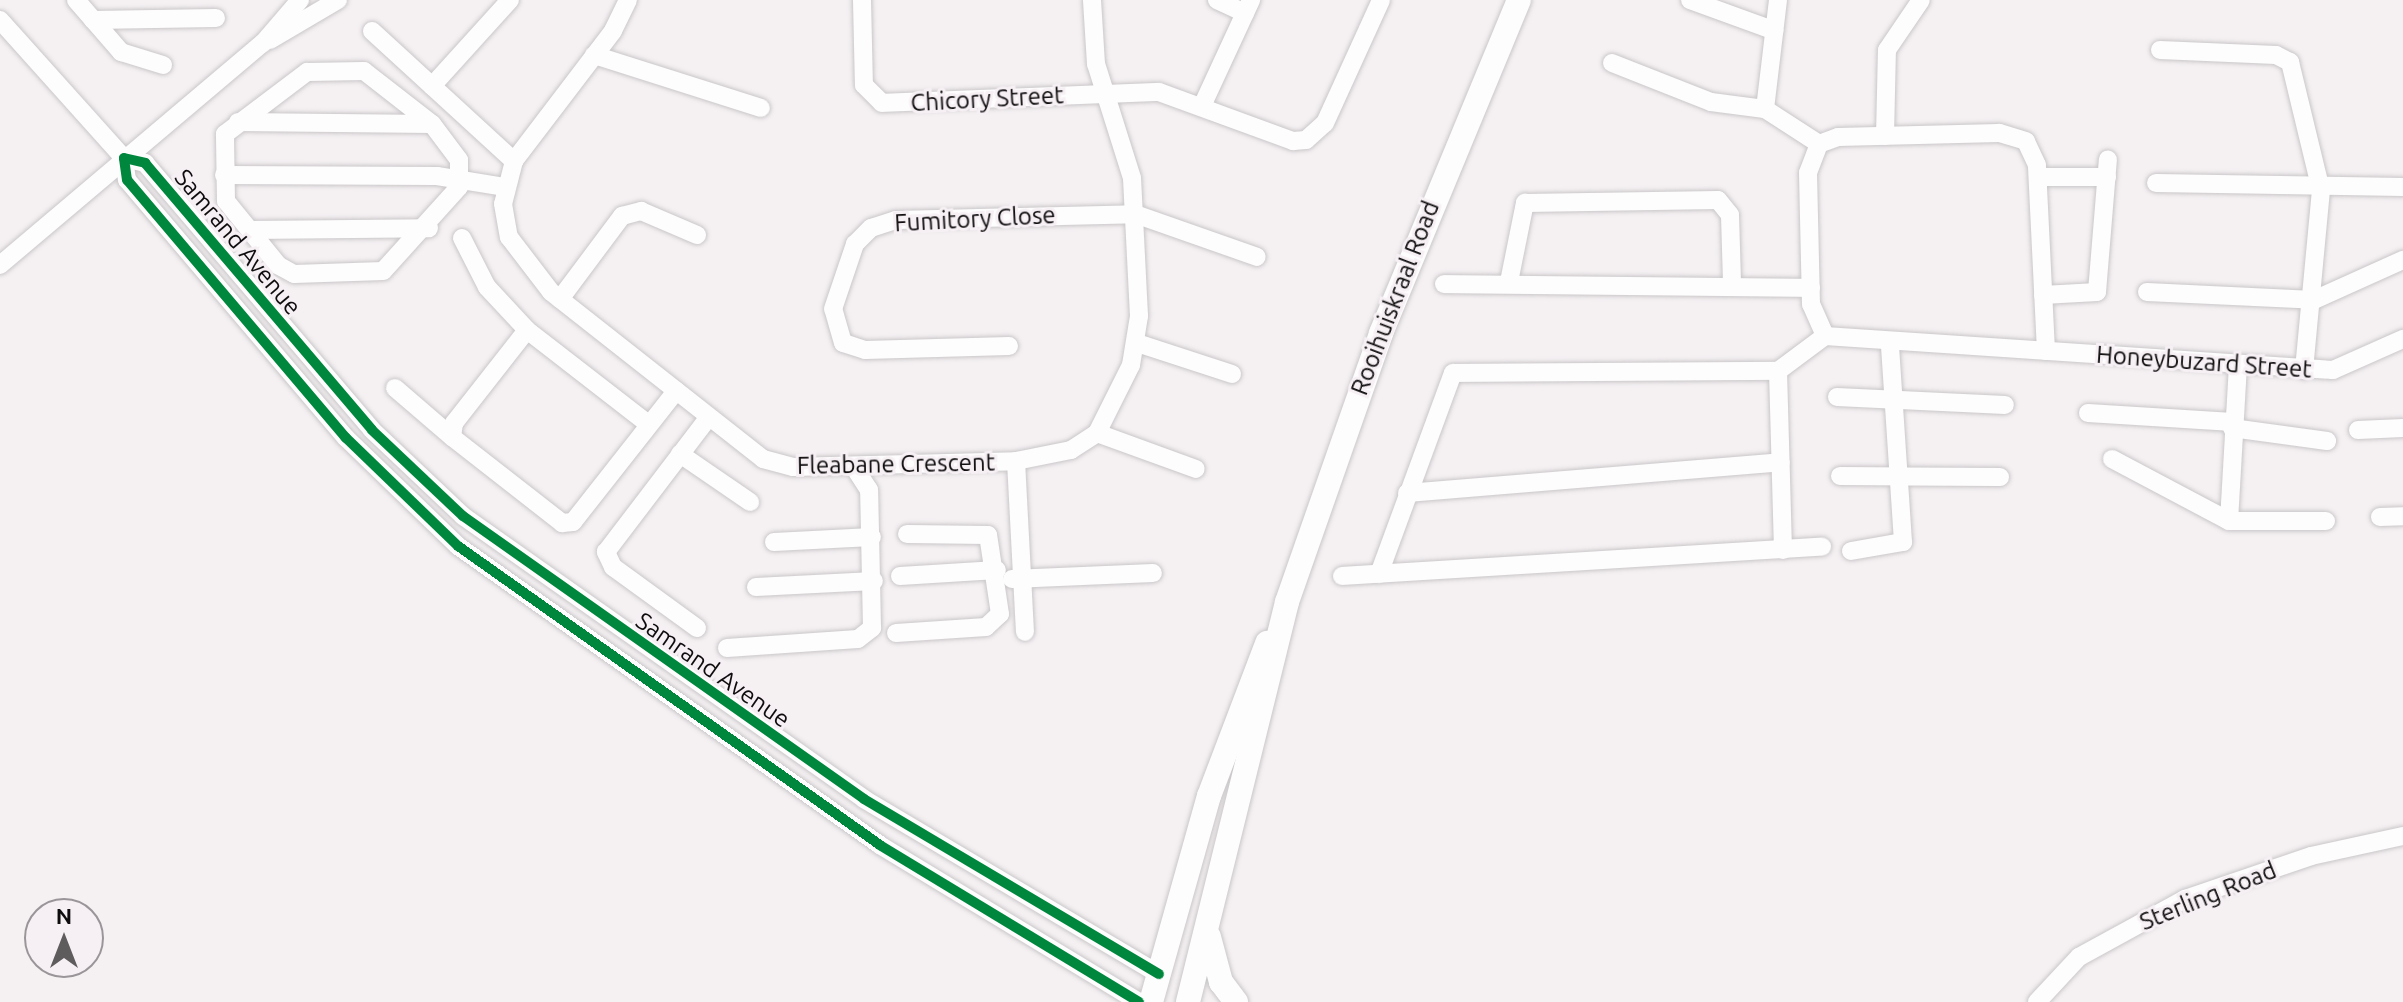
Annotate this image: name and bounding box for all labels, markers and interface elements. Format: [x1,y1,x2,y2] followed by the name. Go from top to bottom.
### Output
[910,81,1064,117] street label: Chicory Street
[169,163,307,321] street label: Samrand Avenue
[1345,197,1445,399] street label: Rooihuiskraal Road
[894,200,1056,238] street label: Fumitory Close
[2095,340,2313,384] street label: Honeybuzard Street
[797,448,995,480] street label: Fleabane Crescent
[631,606,795,734] street label: Samrand Avenue
[2136,856,2280,936] street label: Sterling Road
[24,898,104,978] north arrow
[56,903,72,928] text: N

